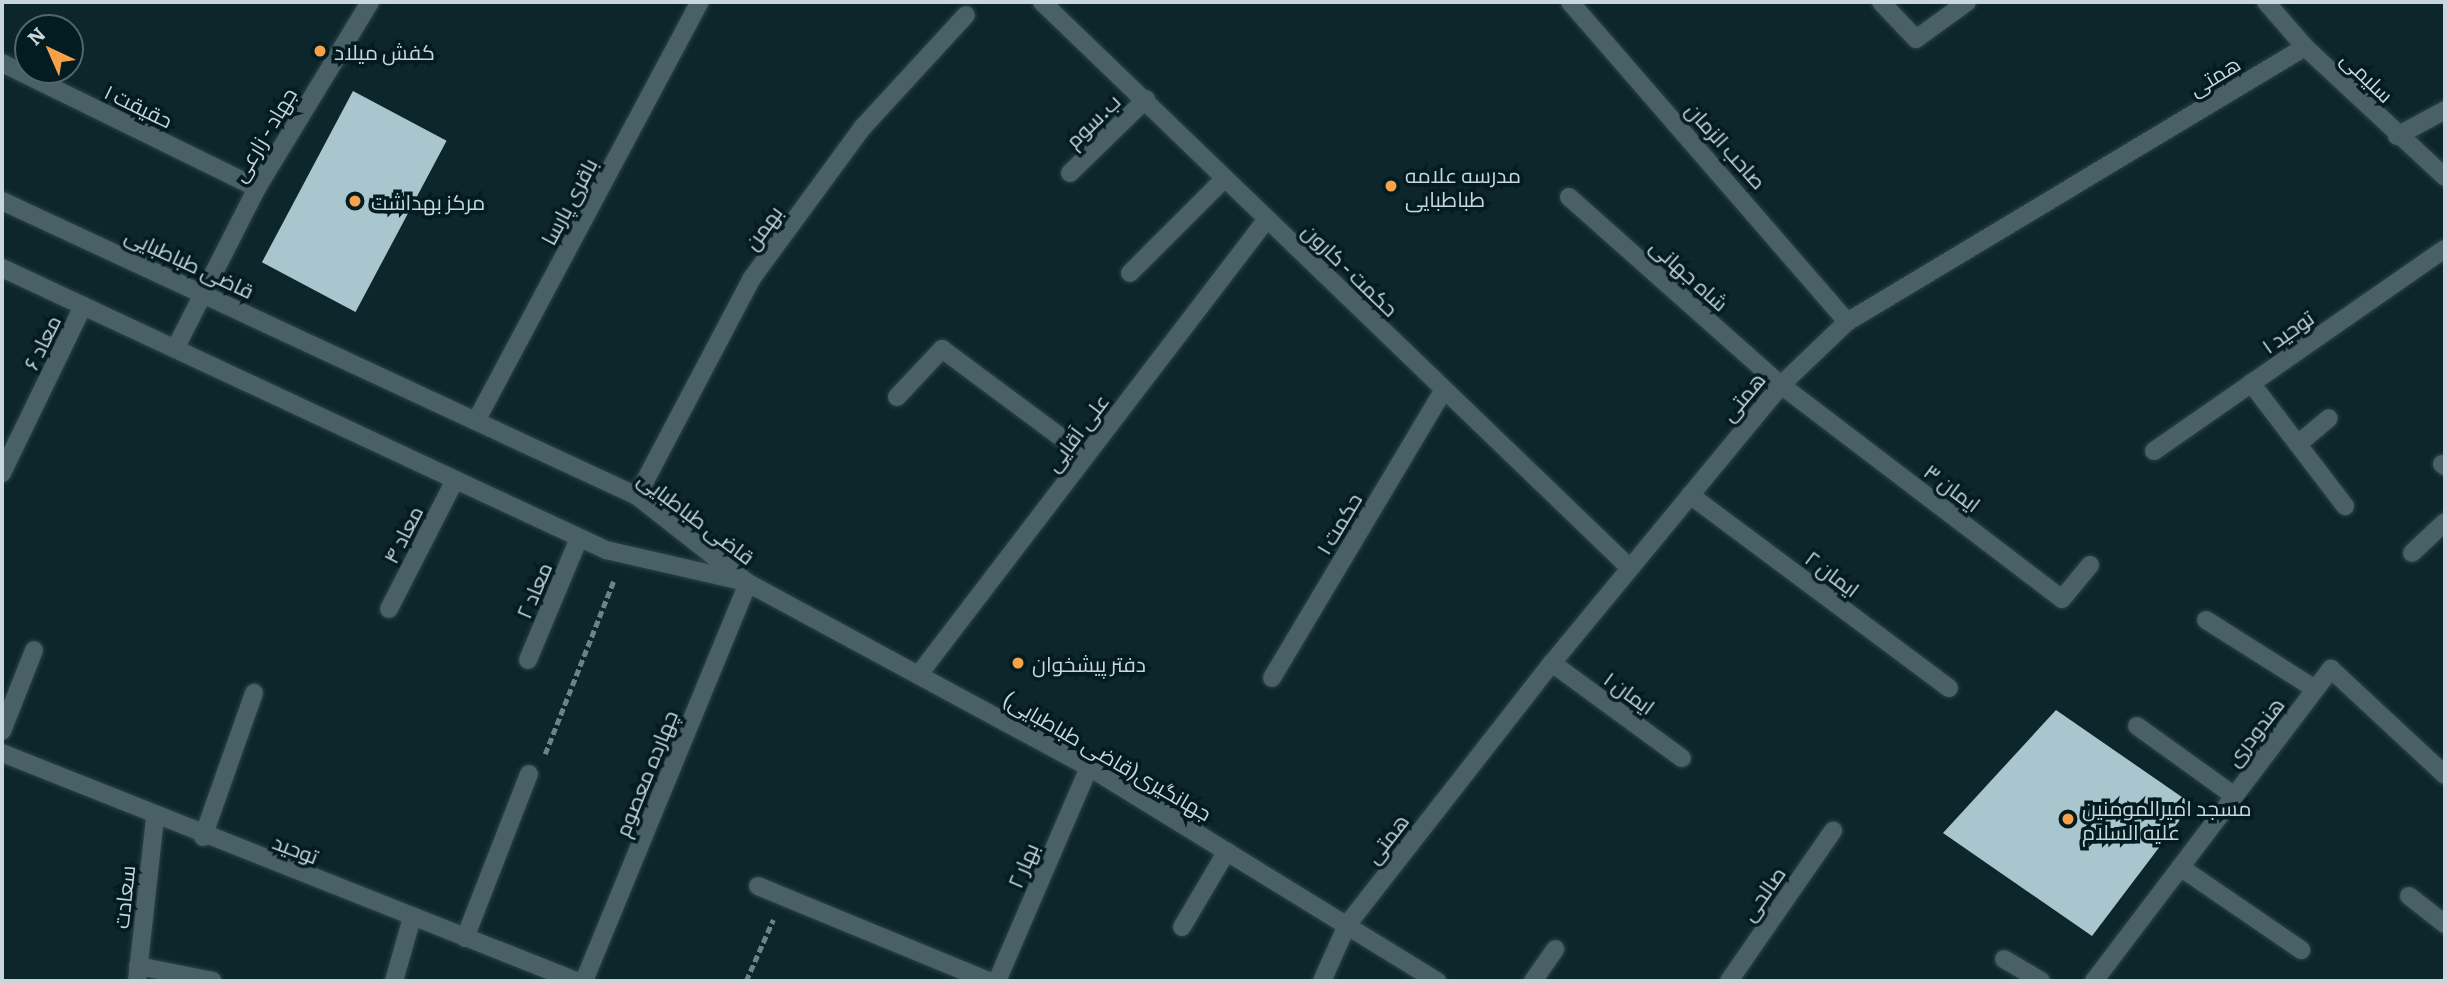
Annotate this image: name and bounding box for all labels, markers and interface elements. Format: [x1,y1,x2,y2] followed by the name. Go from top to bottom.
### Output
[14,14,84,84] north arrow
[20,20,51,51] text: N
[334,38,435,64] place label: کفش میلاد
[312,43,328,59] marker: کفش میلاد
[2337,45,2399,107] street label: سلیمی
[2184,50,2244,100] street label: همتی
[101,78,177,132] street label: حقیقت ۱
[225,82,301,186] street label: جهاد - زارعی
[1059,88,1125,152] street label: ب.سوم
[1682,97,1772,193] street label: صاحب الزمان
[535,153,601,249] street label: باقری پارسا
[1405,161,1521,211] place label: مدرسه علامه طباطبایی
[1383,178,1399,194] marker: مدرسه علامه طباطبایی
[371,188,485,214] place label: مرکز بهداشت
[345,191,365,211] marker: مرکز بهداشت
[738,200,786,254] street label: بهمن
[1298,217,1404,321] street label: حکمت - کارون
[122,221,258,303] street label: قاضی طباطبایی
[1646,233,1734,315] street label: شاه جهانی
[2256,304,2318,358] street label: توحید ۱
[17,311,65,373] street label: معاد ۶
[1714,367,1770,425] street label: همتی
[1039,388,1113,476] street label: علی آقایی
[1920,458,1986,516] street label: ایمان ۳
[634,465,760,569] street label: قاضی طباطبایی
[1310,488,1366,558] street label: حکمت ۱
[377,501,427,567] street label: معاد ۴
[1801,545,1865,601] street label: ایمان ۲
[510,558,556,622] street label: معاد ۲
[1032,650,1146,676] place label: دفتر پیشخوان
[1010,655,1026,671] marker: دفتر پیشخوان
[1600,665,1660,719] street label: ایمان ۱
[999,685,1217,825] street label: جهانگیری(قاضی طباطبایی)
[2219,692,2289,770] street label: هندودری
[608,706,682,840] street label: چهارده معصوم
[2082,794,2251,844] place label: مسجد امیرالمومنین علیه السلام
[1359,808,1413,868] street label: همتی
[2060,811,2076,827] marker: مسجد امیرالمومنین علیه السلام
[270,828,322,868] street label: توحید
[1001,839,1043,891] street label: بهار ۲
[1734,861,1790,925] street label: صالحی
[107,864,139,930] street label: سعادت

